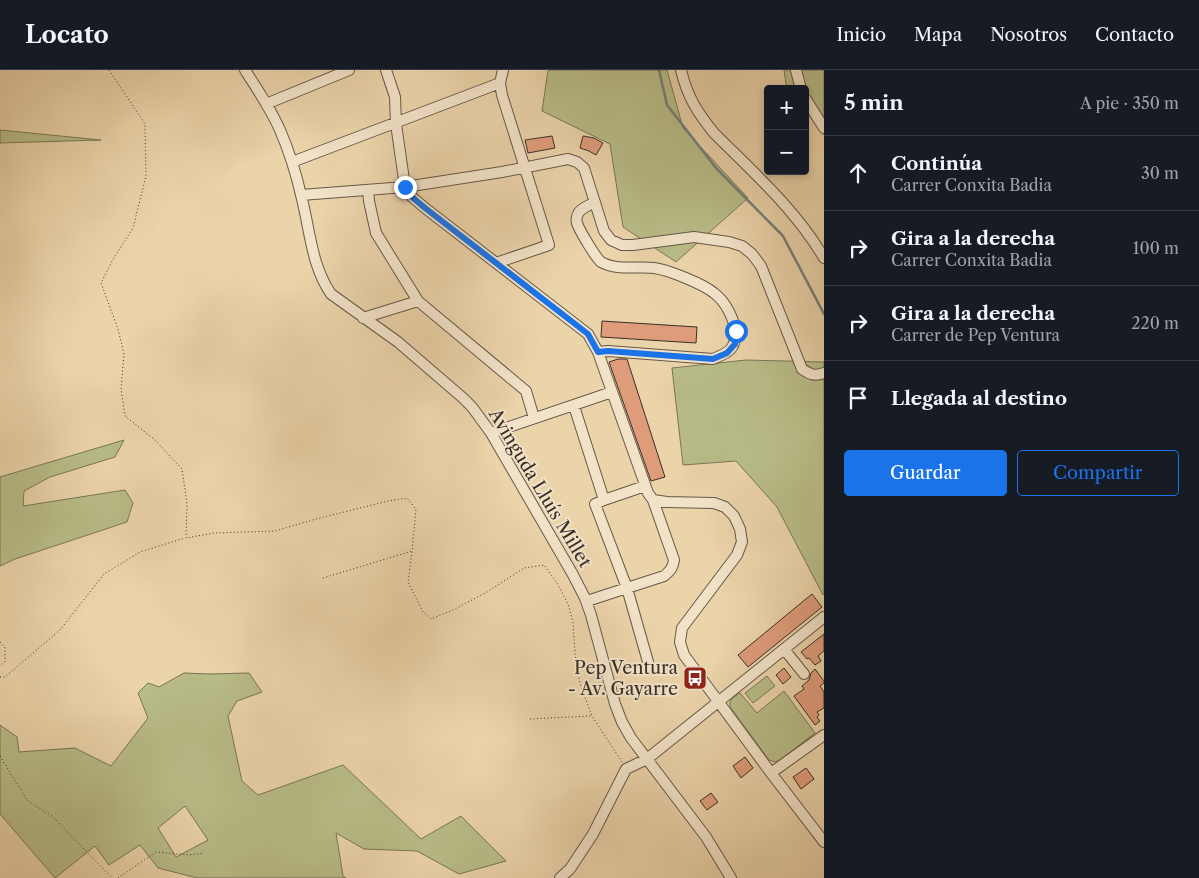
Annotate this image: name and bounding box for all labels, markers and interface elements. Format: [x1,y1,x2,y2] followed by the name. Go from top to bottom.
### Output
[25,20,109,49] text: Locato
[837,24,886,46] text: Inicio
[914,24,962,46] text: Mapa
[990,24,1067,46] text: Nosotros
[1095,24,1174,46] text: Contacto
[764,85,809,175] map controls
[764,85,809,130] button: +
[844,90,904,115] text: 5 min
[1080,93,1179,113] text: A pie · 350 m
[764,130,809,175] button: −
[891,152,982,175] text: Continúa
[844,159,872,187] icon: ahead
[1141,163,1179,183] text: 30 m
[891,175,1052,195] text: Carrer Conxita Badia
[394,176,417,199] route end
[891,227,1055,250] text: Gira a la derecha
[844,234,872,262] icon: right
[1133,238,1179,258] text: 100 m
[891,250,1052,270] text: Carrer Conxita Badia
[891,302,1055,325] text: Gira a la derecha
[844,309,872,337] icon: right
[1131,313,1179,333] text: 220 m
[725,320,748,343] route start
[891,325,1060,345] text: Carrer de Pep Ventura
[844,384,872,412] icon: arrive
[891,387,1067,410] text: Llegada al destino
[483,404,596,572] street label: Avinguda Lluís Millet
[844,450,1007,496] button: Guardar
[1017,450,1179,496] button: Compartir
[568,657,678,700] place label: Pep Ventura - Av. Gayarre
[682,665,708,691] bus stop icon: Pep Ventura - Av. Gayarre

